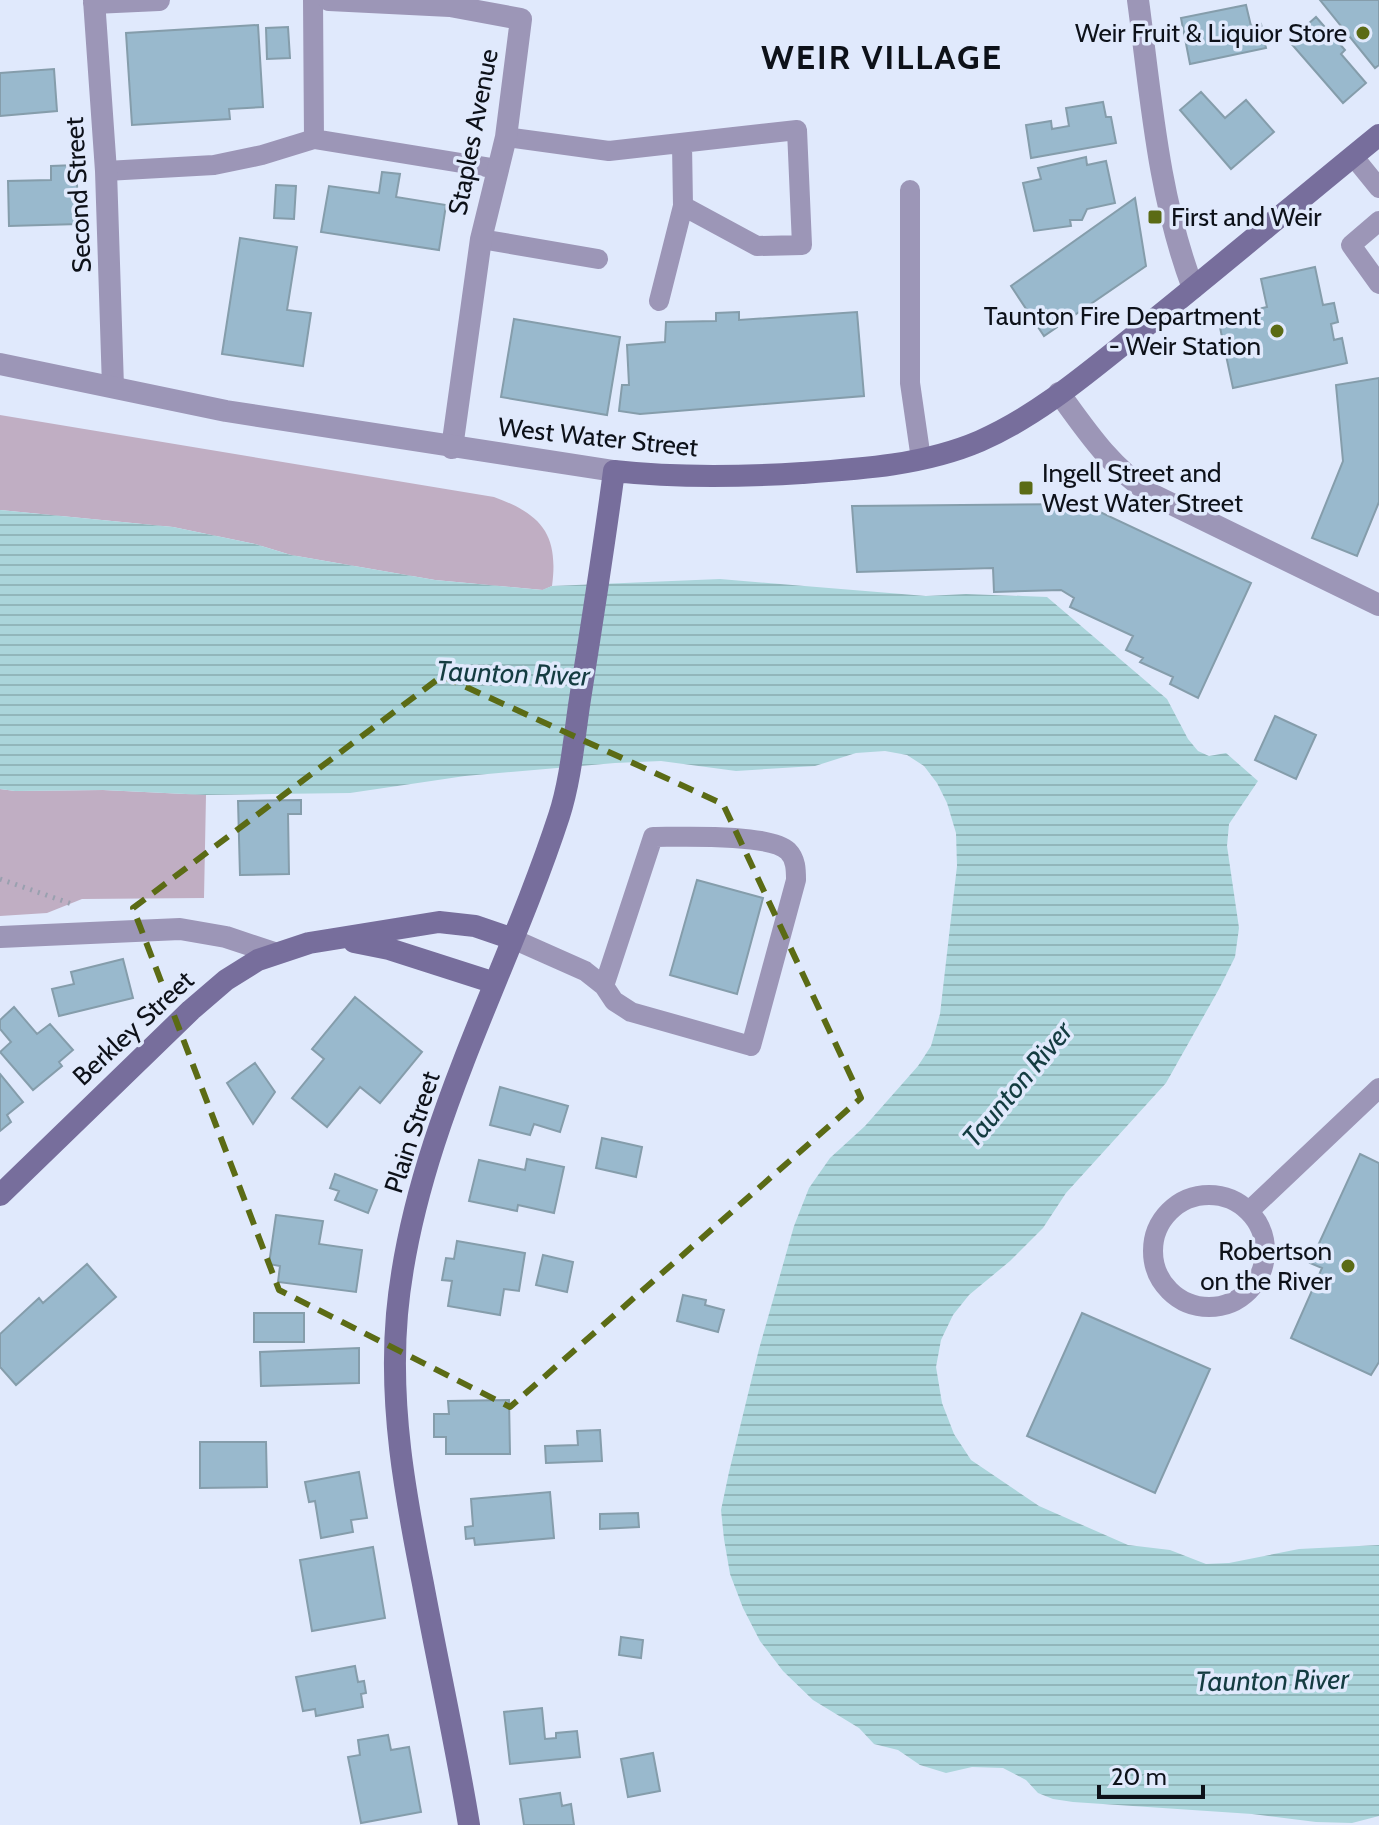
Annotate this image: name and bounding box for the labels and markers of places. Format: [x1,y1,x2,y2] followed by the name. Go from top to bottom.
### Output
[1075,17,1347,49] place label: Weir Fruit & Liquior Store
[1354,24,1372,42] marker: Weir Fruit & Liquior Store
[1171,201,1322,233] place label: First and Weir
[1146,208,1164,226] marker: First and Weir
[984,300,1261,362] place label: Taunton Fire Department - Weir Station
[1268,322,1286,340] marker: Taunton Fire Department - Weir Station
[1042,457,1243,519] place label: Ingell Street and West Water Street
[1017,479,1035,497] marker: Ingell Street and West Water Street
[1200,1235,1333,1297] place label: Robertson on the River
[1339,1257,1357,1275] marker: Robertson on the River

